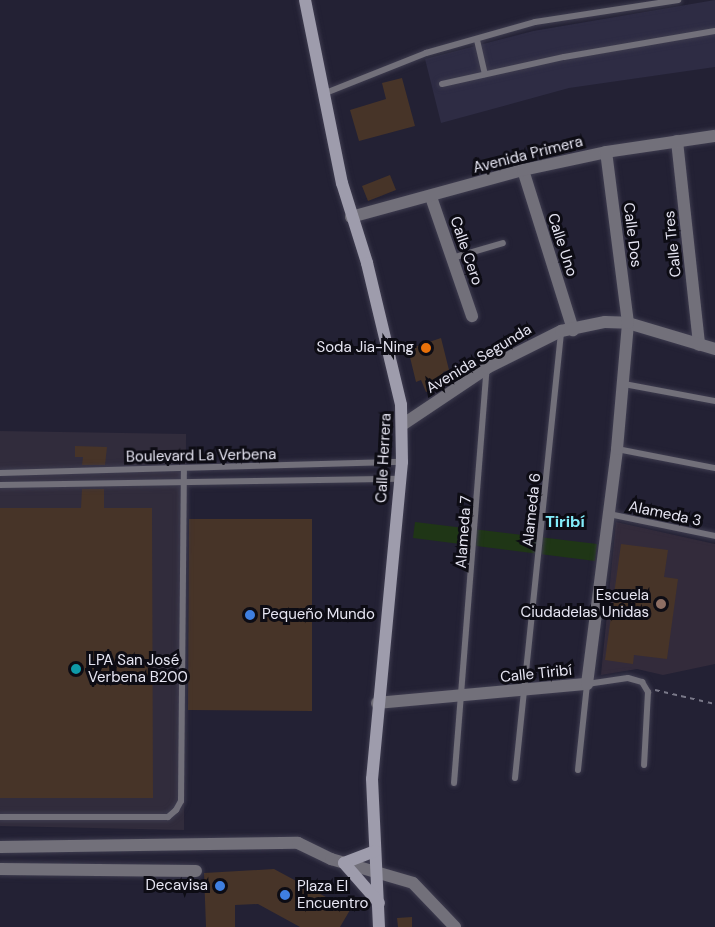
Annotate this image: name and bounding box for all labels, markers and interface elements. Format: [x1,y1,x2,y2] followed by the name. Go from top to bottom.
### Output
[471,133,585,177] street label: Avenida Primera
[619,202,645,268] street label: Calle Dos
[661,210,685,278] street label: Calle Tres
[543,211,581,279] street label: Calle Uno
[446,214,486,288] street label: Calle Cero
[423,321,535,397] street label: Avenida Segunda
[317,339,414,357] place label: Soda Jia-Ning
[419,341,433,355] marker: Soda Jia-Ning
[373,413,395,503] street label: Calle Herrera
[126,446,276,466] street label: Boulevard La Verbena
[519,472,545,548] street label: Alameda 6
[452,495,476,569] street label: Alameda 7
[627,498,703,530] street label: Alameda 3
[545,512,585,532] district label: Tiribí
[520,586,649,621] place label: Escuela Ciudadelas Unidas
[654,597,668,611] marker: Escuela Ciudadelas Unidas
[262,606,375,624] place label: Pequeño Mundo
[243,608,257,622] marker: Pequeño Mundo
[88,651,188,686] place label: LPA San José Verbena B200
[499,661,573,687] street label: Calle Tiribí
[69,662,83,676] marker: LPA San José Verbena B200
[146,877,208,895] place label: Decavisa
[297,877,368,912] place label: Plaza El Encuentro
[213,879,227,893] marker: Decavisa
[278,888,292,902] marker: Plaza El Encuentro

